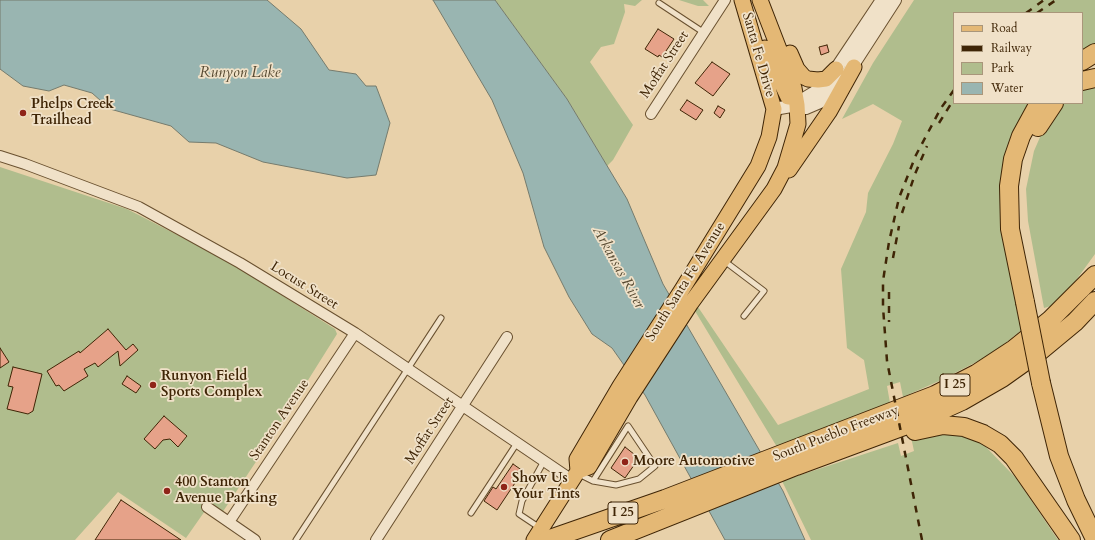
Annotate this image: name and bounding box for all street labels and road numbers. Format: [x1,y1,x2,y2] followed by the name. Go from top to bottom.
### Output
[738,11,778,99] street label: Santa Fe Drive
[637,28,693,102] street label: Moffat Street
[643,220,729,344] street label: South Santa Fe Avenue
[267,259,341,313] street label: Locust Street
[940,374,970,396] road number: I 25
[247,376,313,464] street label: Stanton Avenue
[402,394,458,468] street label: Moffat Street
[771,402,901,466] street label: South Pueblo Freeway
[608,502,638,524] road number: I 25

